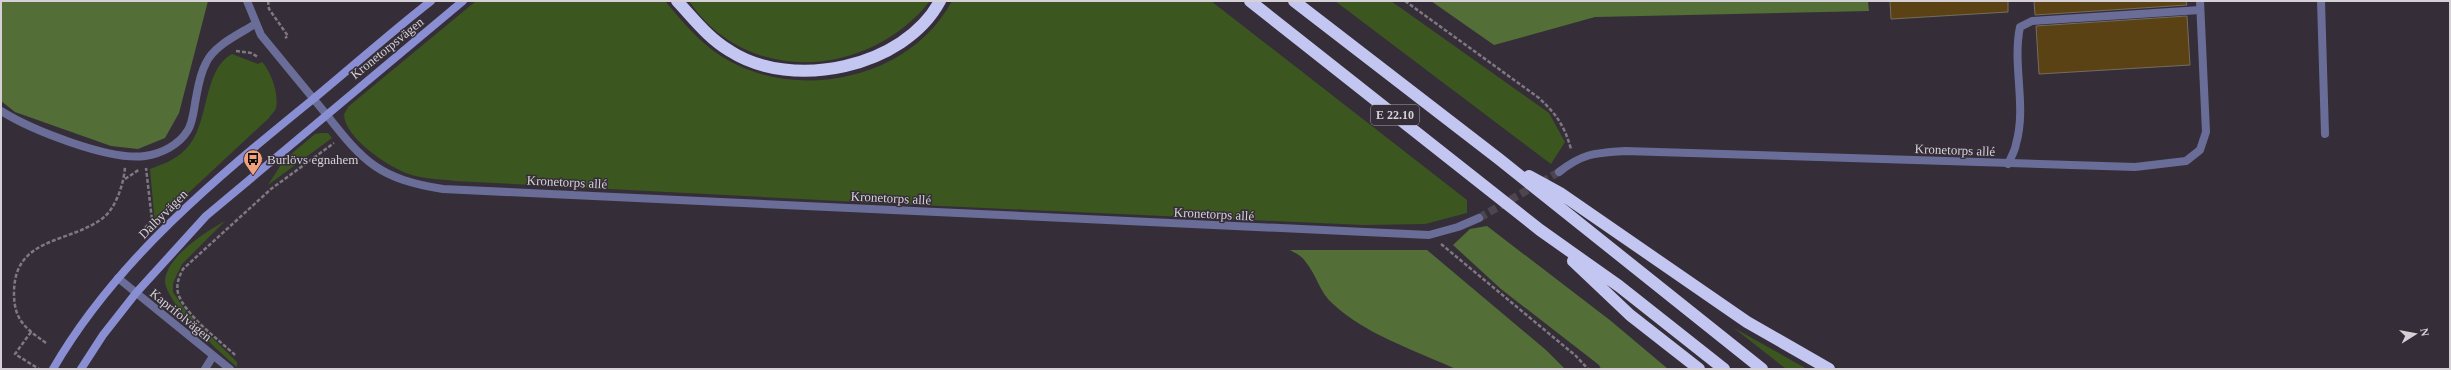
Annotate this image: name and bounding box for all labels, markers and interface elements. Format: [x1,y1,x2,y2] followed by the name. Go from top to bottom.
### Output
[347,14,427,82] street label: Kronetorpsvägen
[1371,105,1419,125] road number: E 22.10
[1915,141,1996,159] street label: Kronetorps allé
[242,148,264,176] bus stop icon: Burlövs egnahem
[267,152,358,167] place label: Burlövs egnahem
[526,172,608,192] street label: Kronetorps allé
[135,186,191,242] street label: Dalbyvägen
[850,188,932,208] street label: Kronetorps allé
[1173,204,1255,224] street label: Kronetorps allé
[147,286,215,345] street label: Kaprifolvägen
[2395,314,2435,354] north arrow
[2418,327,2431,337] text: N

